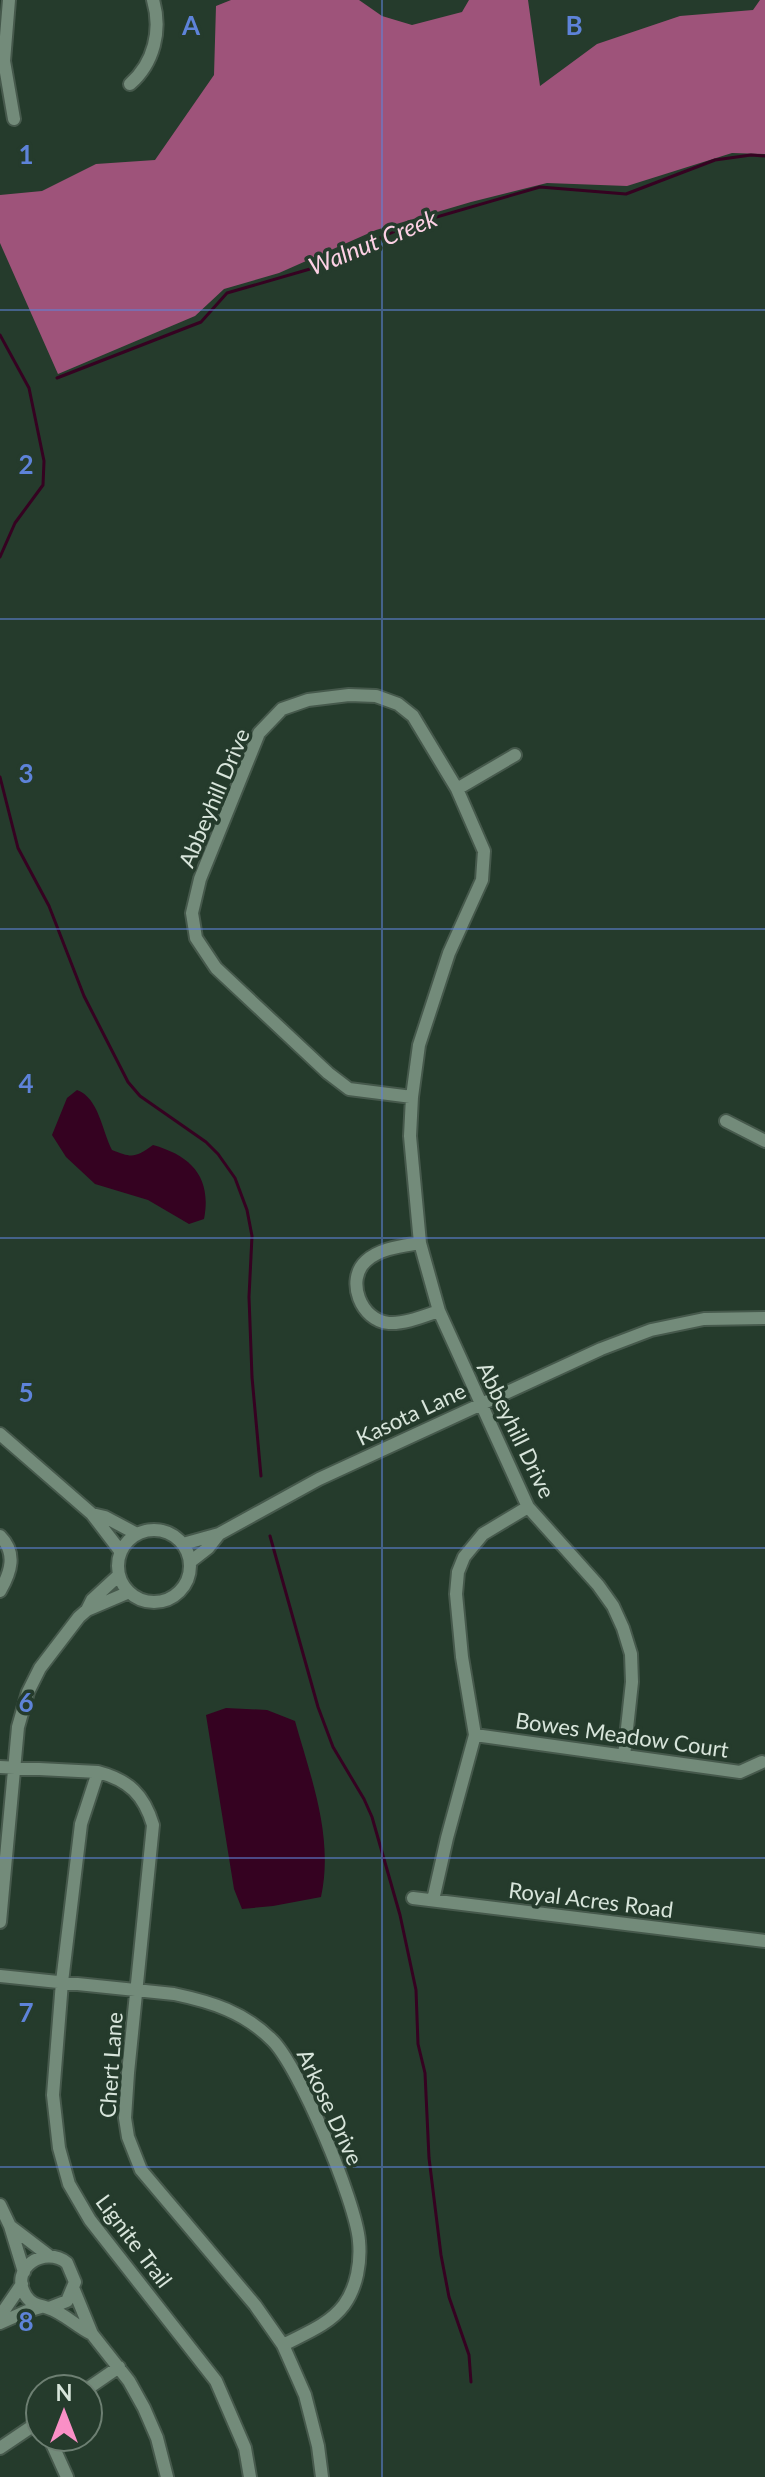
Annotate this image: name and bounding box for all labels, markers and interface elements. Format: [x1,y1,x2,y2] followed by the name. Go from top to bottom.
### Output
[181,9,201,41] text: A
[565,9,583,41] text: B
[18,138,34,170] text: 1
[304,202,441,280] water label: Walnut Creek
[18,448,34,480] text: 2
[172,724,255,871] street label: Abbeyhill Drive
[18,757,34,789] text: 3
[18,1067,34,1099] text: 4
[472,1357,561,1502] street label: Abbeyhill Drive
[18,1376,34,1408] text: 5
[352,1376,470,1451] street label: Kasota Lane
[18,1686,34,1718] text: 6
[514,1706,731,1763] street label: Bowes Meadow Court
[507,1876,675,1923] street label: Royal Acres Road
[18,1996,34,2028] text: 7
[93,2011,128,2119] street label: Chert Lane
[292,2044,369,2169] street label: Arkose Drive
[91,2189,178,2293] street label: Lignite Trail
[18,2305,34,2337] text: 8
[24,2373,104,2453] north arrow
[56,2379,72,2406] text: N

